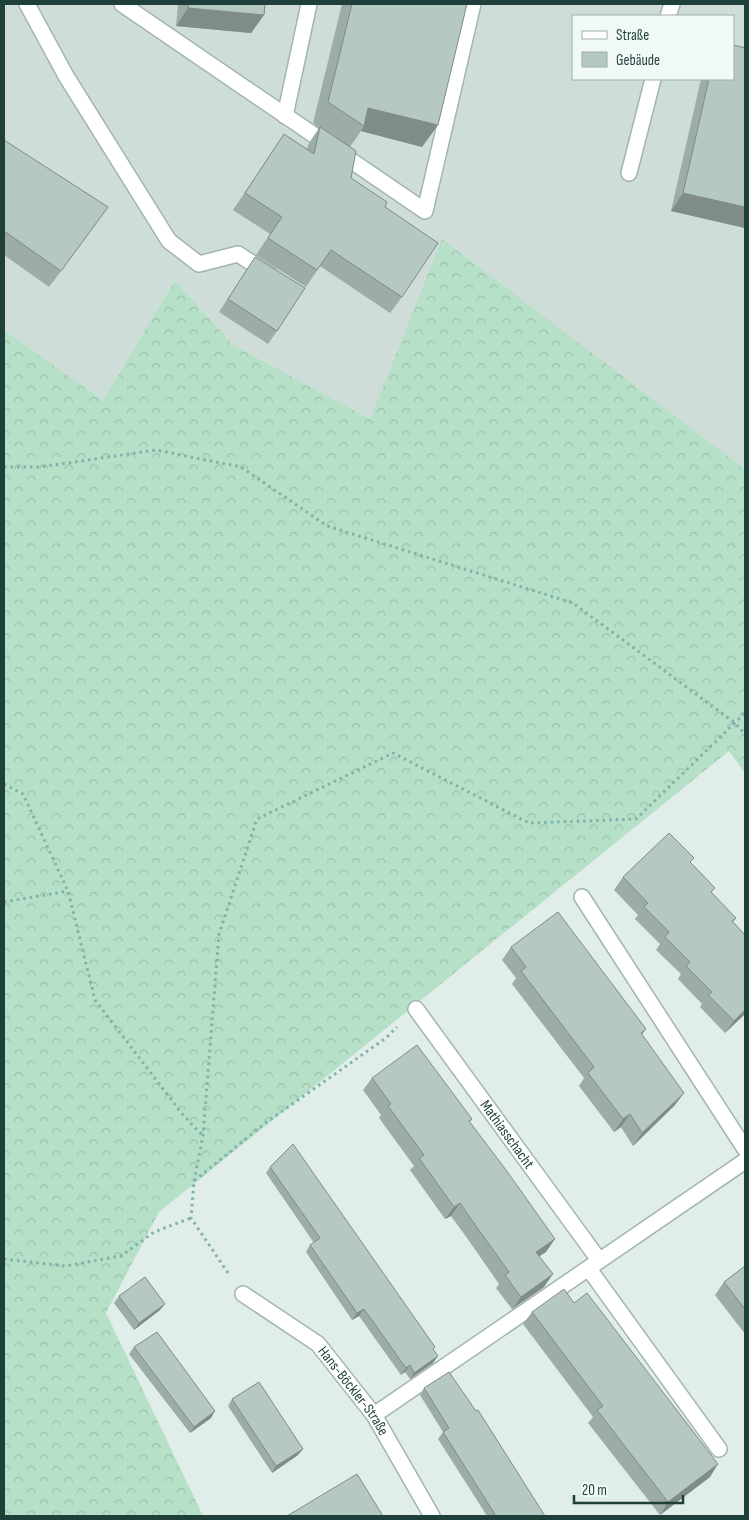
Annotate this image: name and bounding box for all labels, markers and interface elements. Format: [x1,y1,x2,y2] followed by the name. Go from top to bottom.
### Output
[572,15,734,80] legend
[616,26,649,45] text: Straße
[616,51,660,70] text: Gebäude
[476,1096,539,1173] street label: Mathiasschacht
[314,1342,393,1439] street label: Hans-Böckler-Straße
[574,1472,683,1504] scale bar
[582,1481,607,1500] text: 20 m

